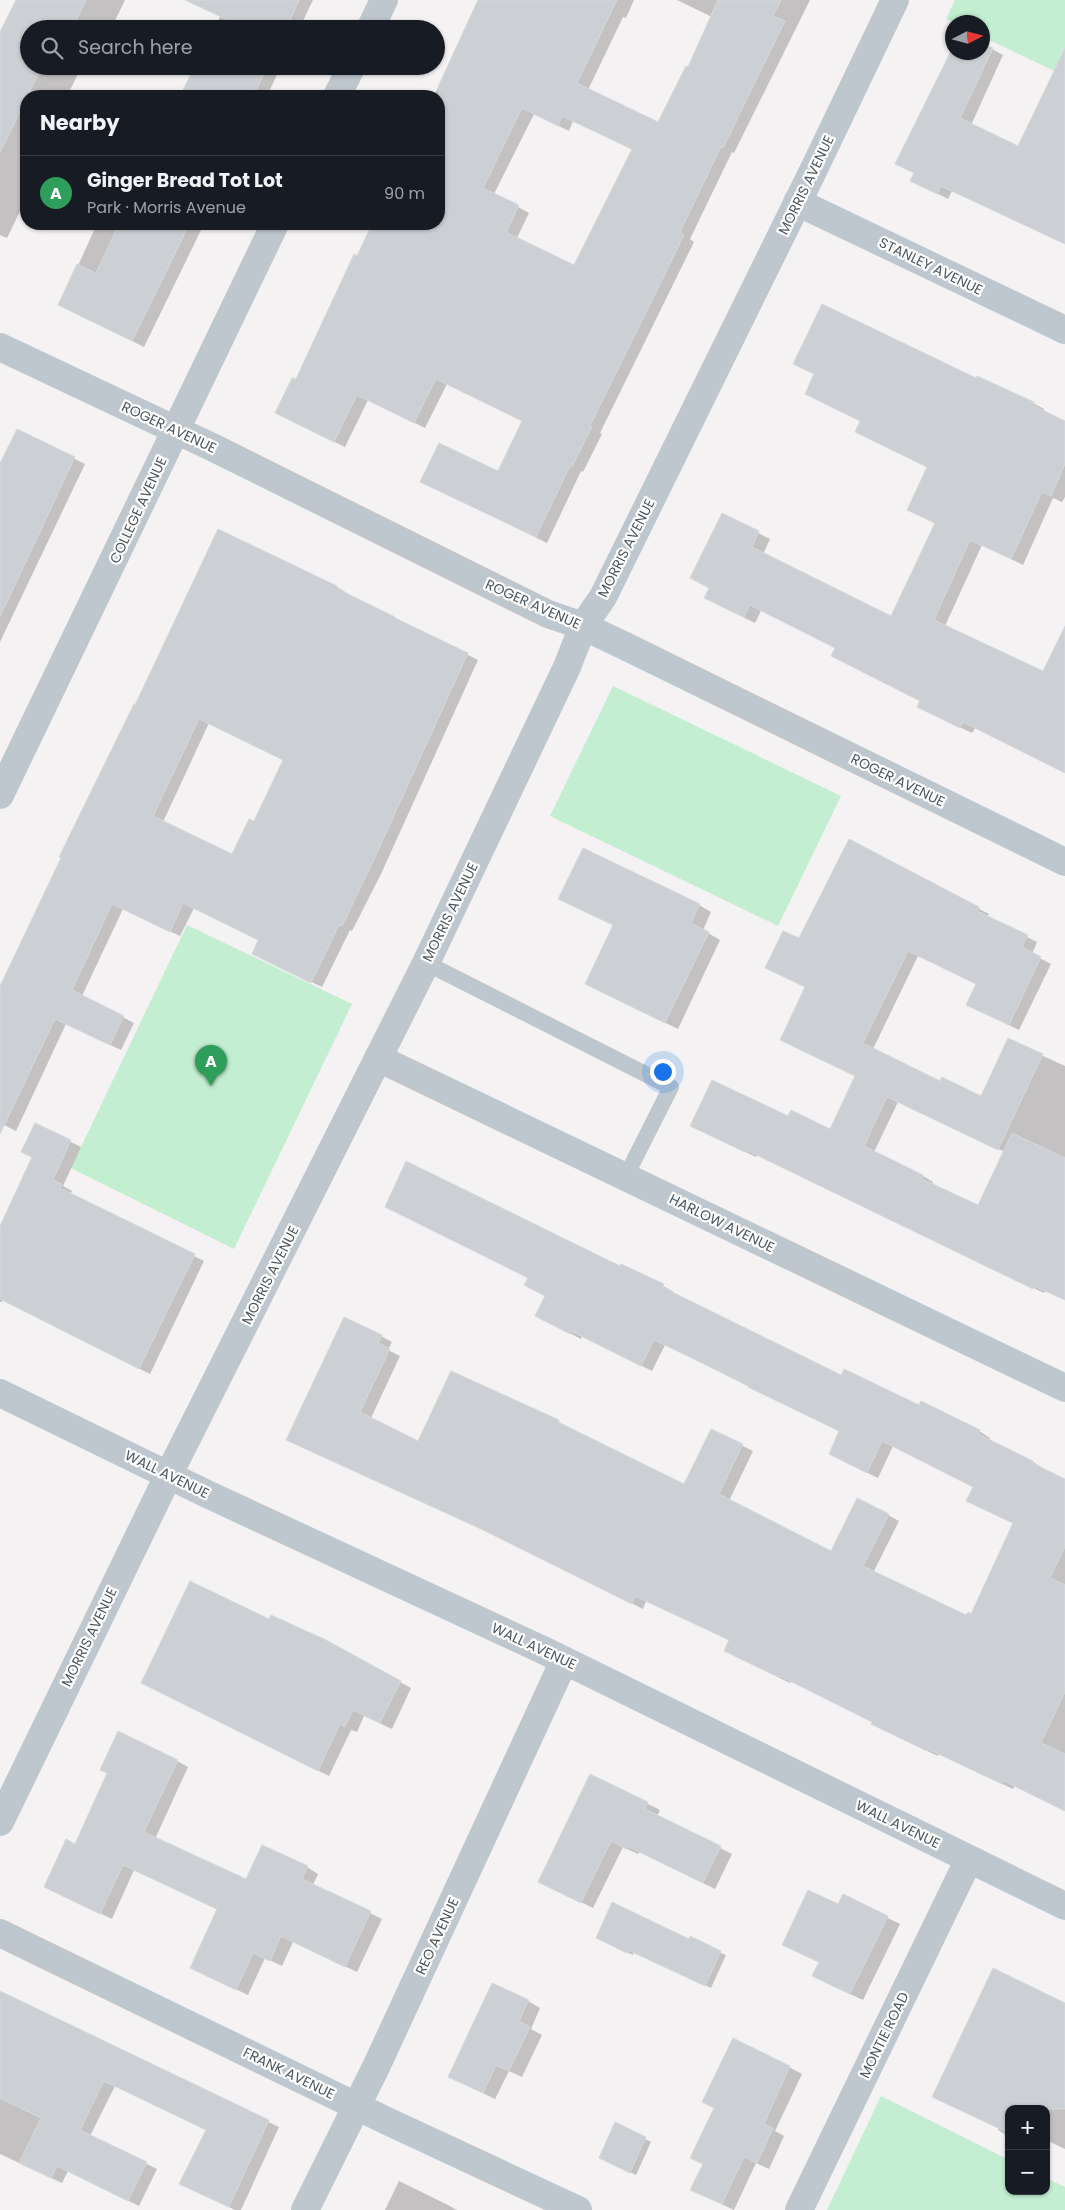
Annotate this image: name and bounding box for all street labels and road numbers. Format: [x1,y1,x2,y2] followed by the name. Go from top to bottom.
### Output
[773,132,839,238] street label: MORRIS AVENUE
[876,232,986,300] street label: STANLEY AVENUE
[118,396,220,458] street label: ROGER AVENUE
[105,453,171,567] street label: COLLEGE AVENUE
[593,495,659,601] street label: MORRIS AVENUE
[482,574,584,634] street label: ROGER AVENUE
[848,749,948,811] street label: ROGER AVENUE
[417,859,483,965] street label: MORRIS AVENUE
[666,1189,778,1257] street label: HARLOW AVENUE
[237,1222,303,1328] street label: MORRIS AVENUE
[121,1445,213,1503] street label: WALL AVENUE
[56,1584,122,1690] street label: MORRIS AVENUE
[488,1618,580,1674] street label: WALL AVENUE
[852,1795,944,1853] street label: WALL AVENUE
[410,1894,464,1978] street label: REO AVENUE
[854,1988,914,2081] street label: MONTIE ROAD
[240,2042,338,2104] street label: FRANK AVENUE

